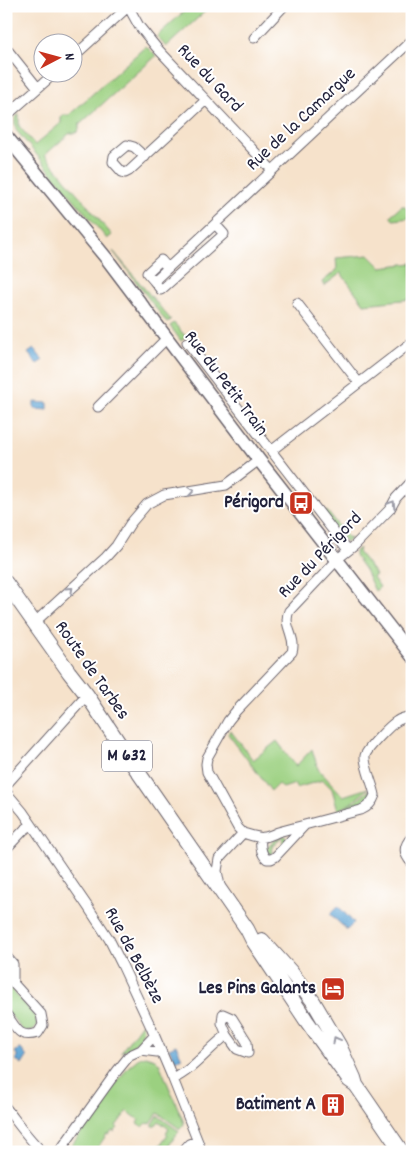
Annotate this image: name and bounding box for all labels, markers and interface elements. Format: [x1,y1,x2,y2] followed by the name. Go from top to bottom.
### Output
[32,32,82,82] north arrow
[170,38,248,120] street label: Rue du Gard
[59,52,79,61] text: N
[241,62,363,178] street label: Rue de la Camargue
[176,325,274,443] street label: Rue du Petit Train
[186,486,195,496] one-way arrow
[224,490,284,517] place label: Périgord
[288,490,314,516] bus stop icon: Périgord
[386,500,396,509] one-way arrow
[272,506,370,606] street label: Rue du Périgord
[64,587,73,596] one-way arrow
[47,616,135,726] street label: Route de Tarbes
[102,740,152,771] road number: M 632
[96,903,170,1009] street label: Rue de Belbèze
[199,976,316,1003] place label: Les Pins Galants
[320,976,346,1002] hotel icon: Les Pins Galants
[332,1037,342,1046] one-way arrow
[236,1092,316,1119] place label: Batiment A
[320,1092,346,1118] building icon: Batiment A

